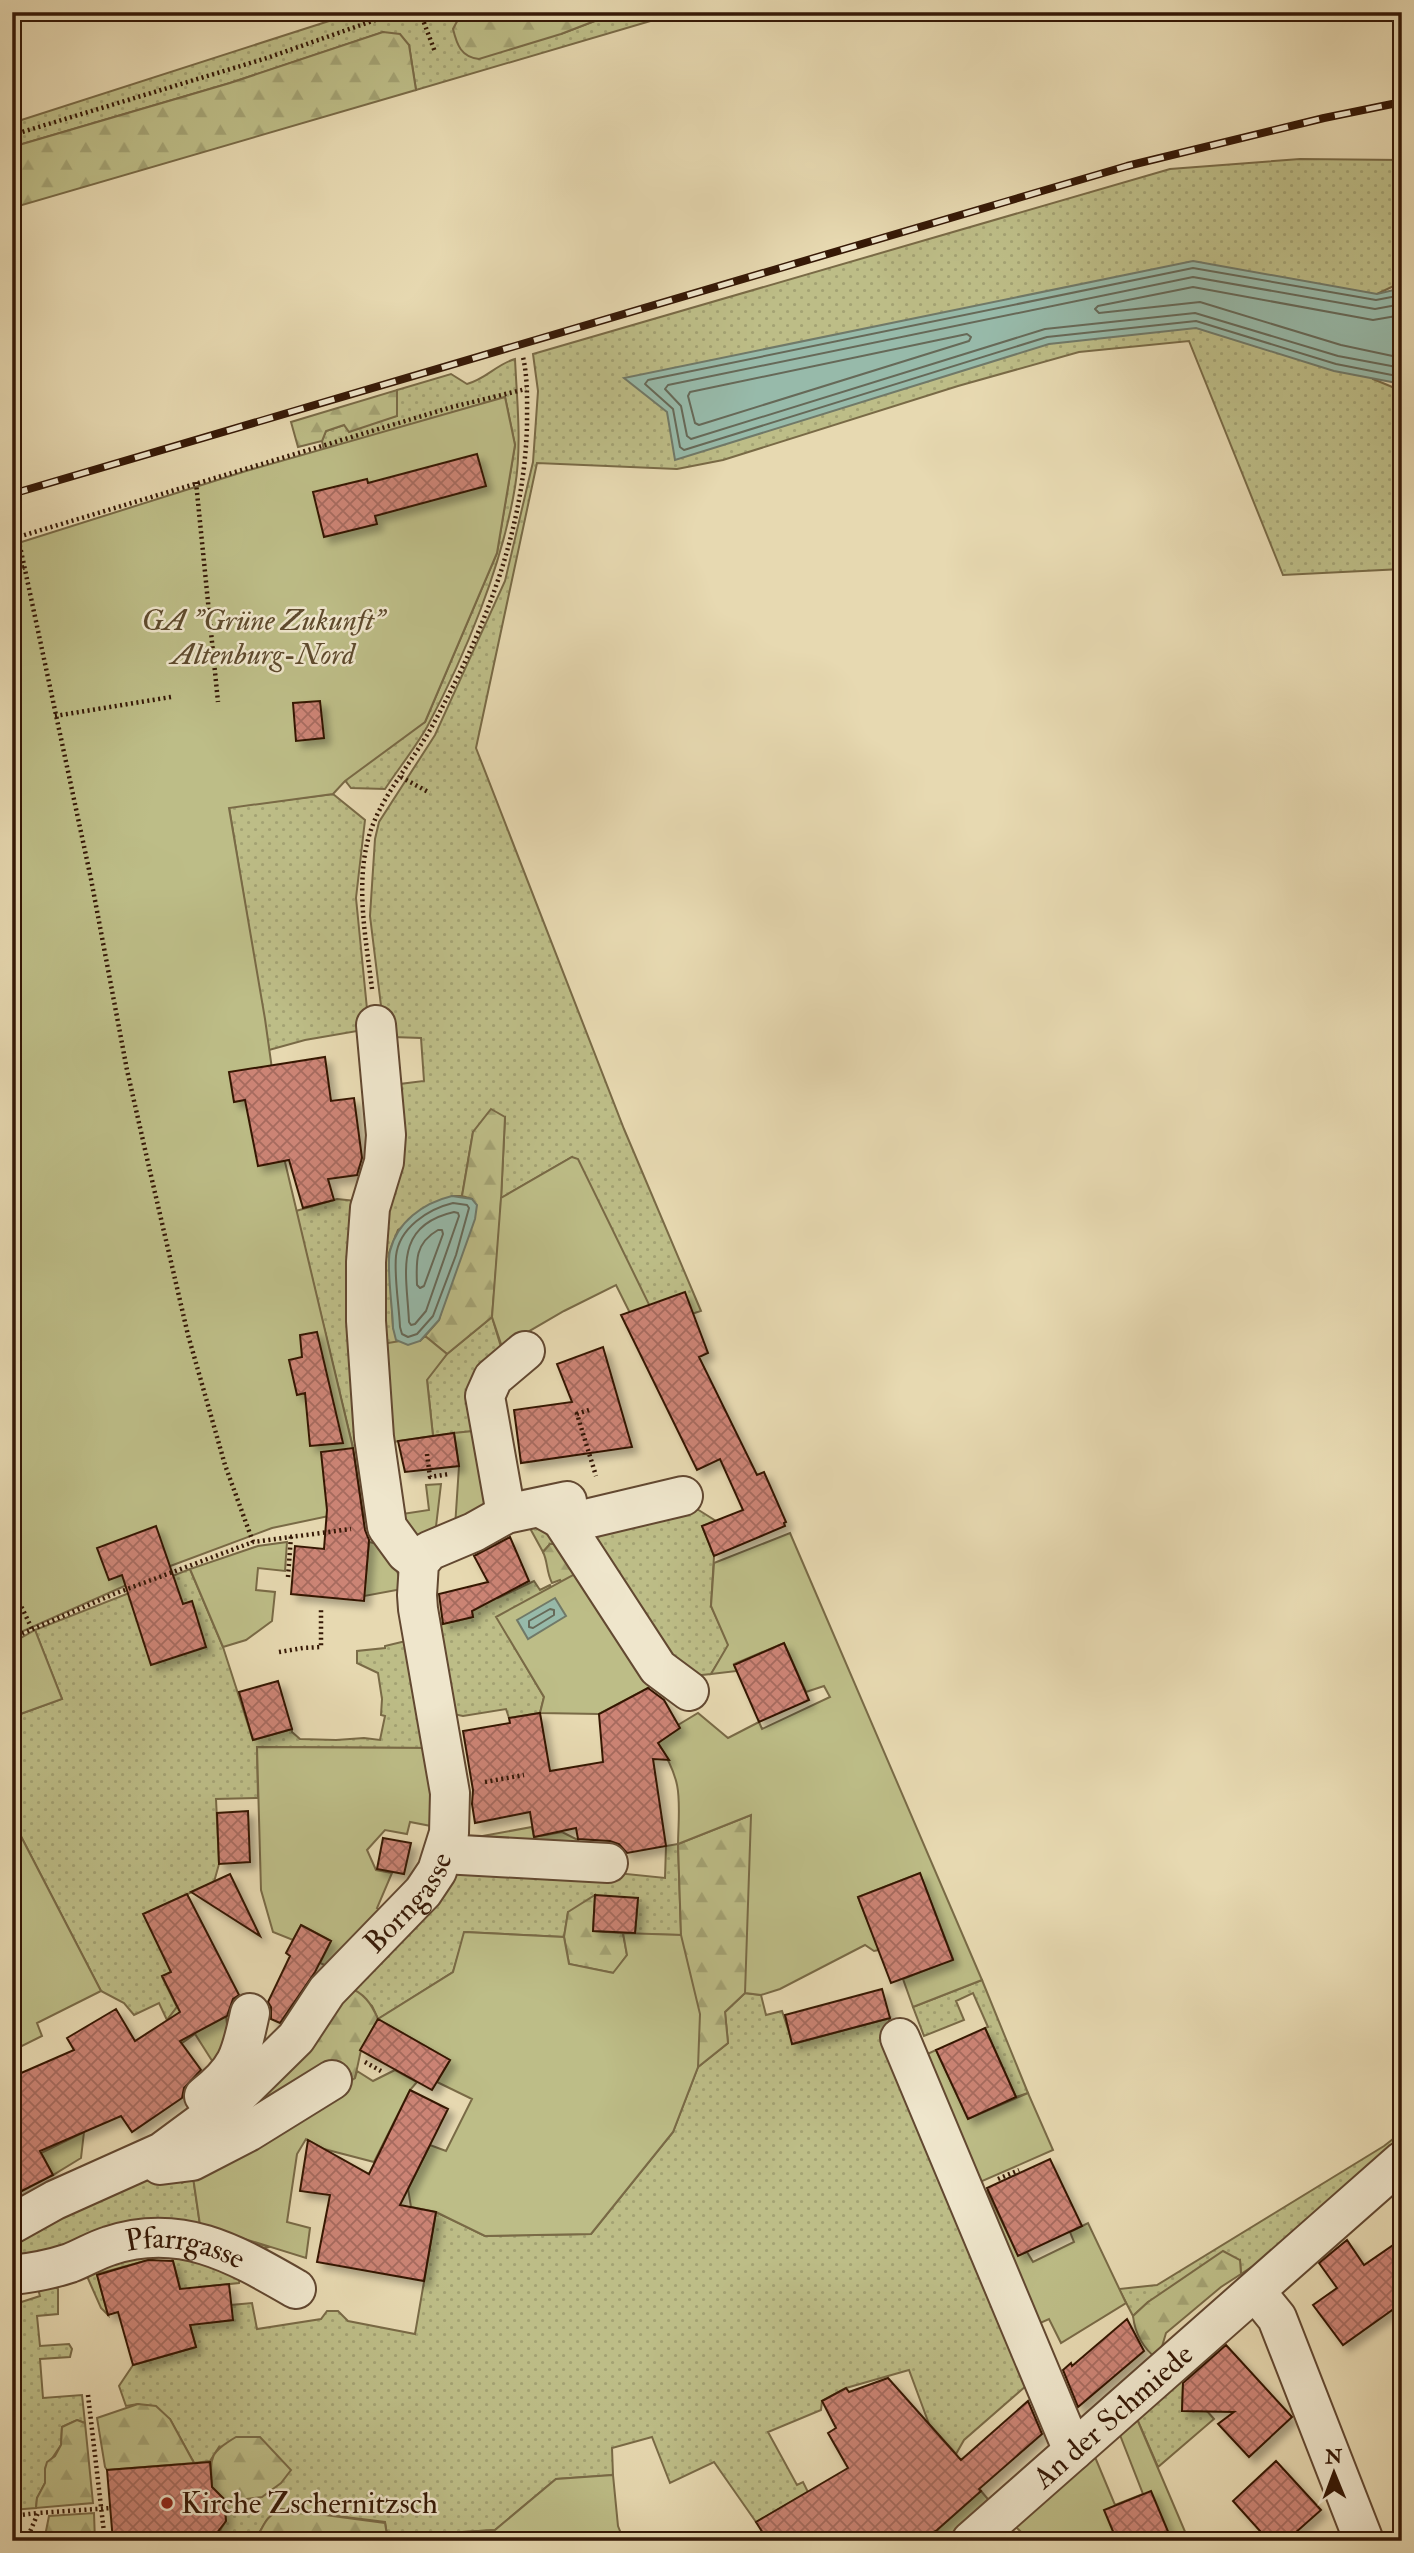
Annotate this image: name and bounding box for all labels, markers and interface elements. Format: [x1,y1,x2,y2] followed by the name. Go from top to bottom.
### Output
[142,602,388,673] park label: GA "Grüne Zukunft" Altenburg-Nord
[356,1848,460,1961] street label: Borngasse
[122,2219,251,2277] street label: Pfarrgasse
[1024,2336,1200,2497] street label: An der Schmiede
[1298,2438,1368,2508] north arrow
[1324,2445,1343,2469] text: N
[181,2485,438,2522] place label: Kirche Zschernitzsch
[159,2495,175,2511] marker: Kirche Zschernitzsch

